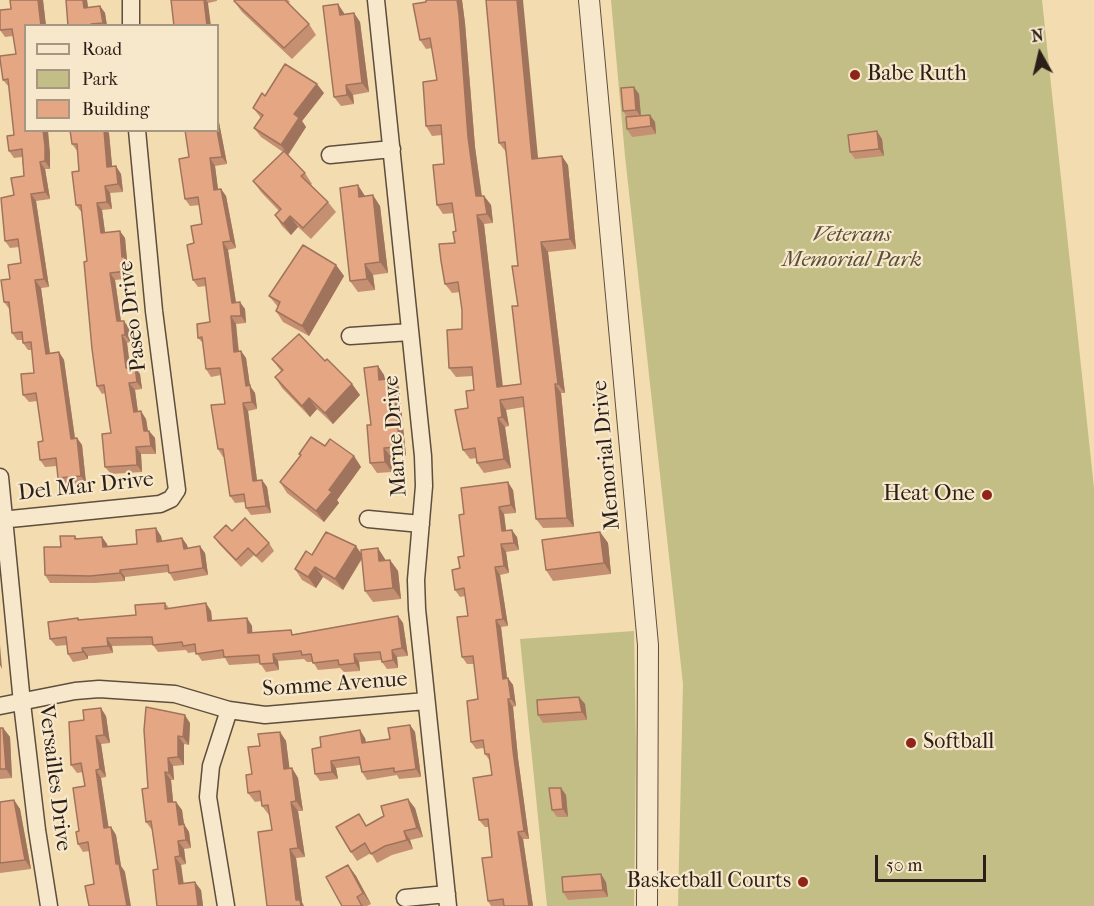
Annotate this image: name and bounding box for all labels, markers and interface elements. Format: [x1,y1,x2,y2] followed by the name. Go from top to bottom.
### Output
[24,24,219,132] legend
[1010,24,1070,84] north arrow
[1030,25,1045,46] text: N
[82,39,122,60] text: Road
[867,62,967,88] place label: Babe Ruth
[848,68,862,82] marker: Babe Ruth
[82,69,118,90] text: Park
[82,99,149,120] text: Building
[782,223,922,274] park label: Veterans Memorial Park
[113,259,153,373] street label: Paseo Drive
[379,374,413,498] street label: Marne Drive
[587,379,627,531] street label: Memorial Drive
[17,467,155,507] street label: Del Mar Drive
[883,482,975,508] place label: Heat One
[980,488,994,502] marker: Heat One
[261,667,409,703] street label: Somme Avenue
[32,703,76,853] street label: Versailles Drive
[923,730,994,756] place label: Softball
[904,736,918,750] marker: Softball
[878,843,989,881] scale bar
[886,855,922,876] text: 50 m
[626,869,791,895] place label: Basketball Courts
[796,875,810,889] marker: Basketball Courts

